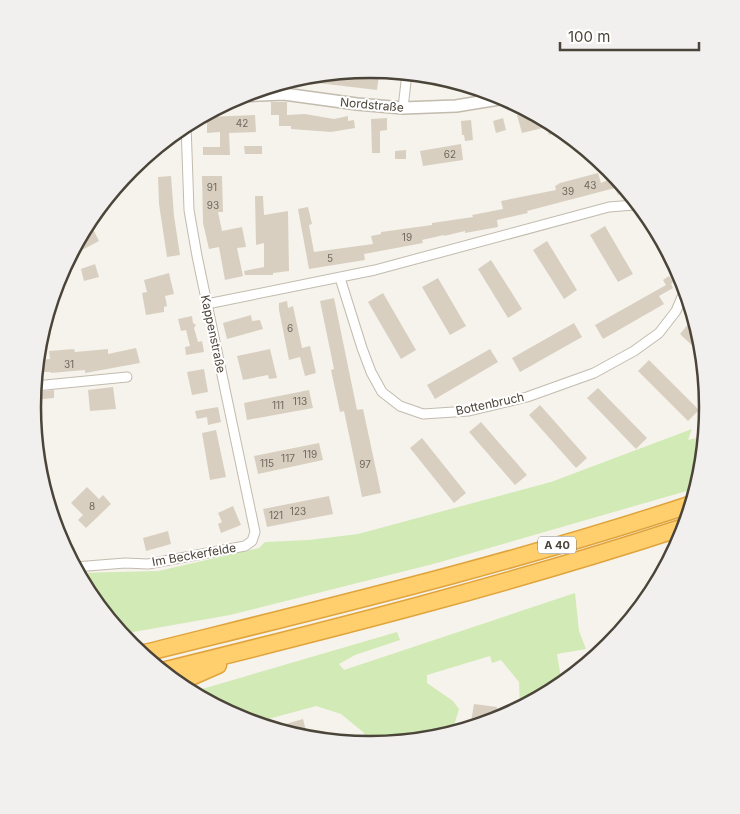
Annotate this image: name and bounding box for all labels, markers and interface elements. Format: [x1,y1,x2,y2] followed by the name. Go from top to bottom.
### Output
[560,20,699,52] scale bar
[568,27,610,46] text: 100 m
[340,94,404,115] street label: Nordstraße
[236,117,248,129] house number: 42
[444,148,456,160] house number: 62
[584,179,596,191] house number: 43
[207,181,217,193] house number: 91
[562,185,574,197] house number: 39
[207,199,219,211] house number: 93
[402,231,412,243] house number: 19
[327,252,333,264] house number: 5
[198,293,229,374] street label: Kappenstraße
[287,322,293,334] house number: 6
[64,358,74,370] house number: 31
[454,389,525,418] street label: Bottenbruch
[293,395,307,407] house number: 113
[272,399,284,411] house number: 111
[303,448,317,460] house number: 119
[281,452,295,464] house number: 117
[260,457,274,469] house number: 115
[359,458,371,470] house number: 97
[89,500,95,512] house number: 8
[290,505,306,517] house number: 123
[269,509,283,521] house number: 121
[538,536,576,554] road number: A 40
[151,540,237,569] street label: Im Beckerfelde

